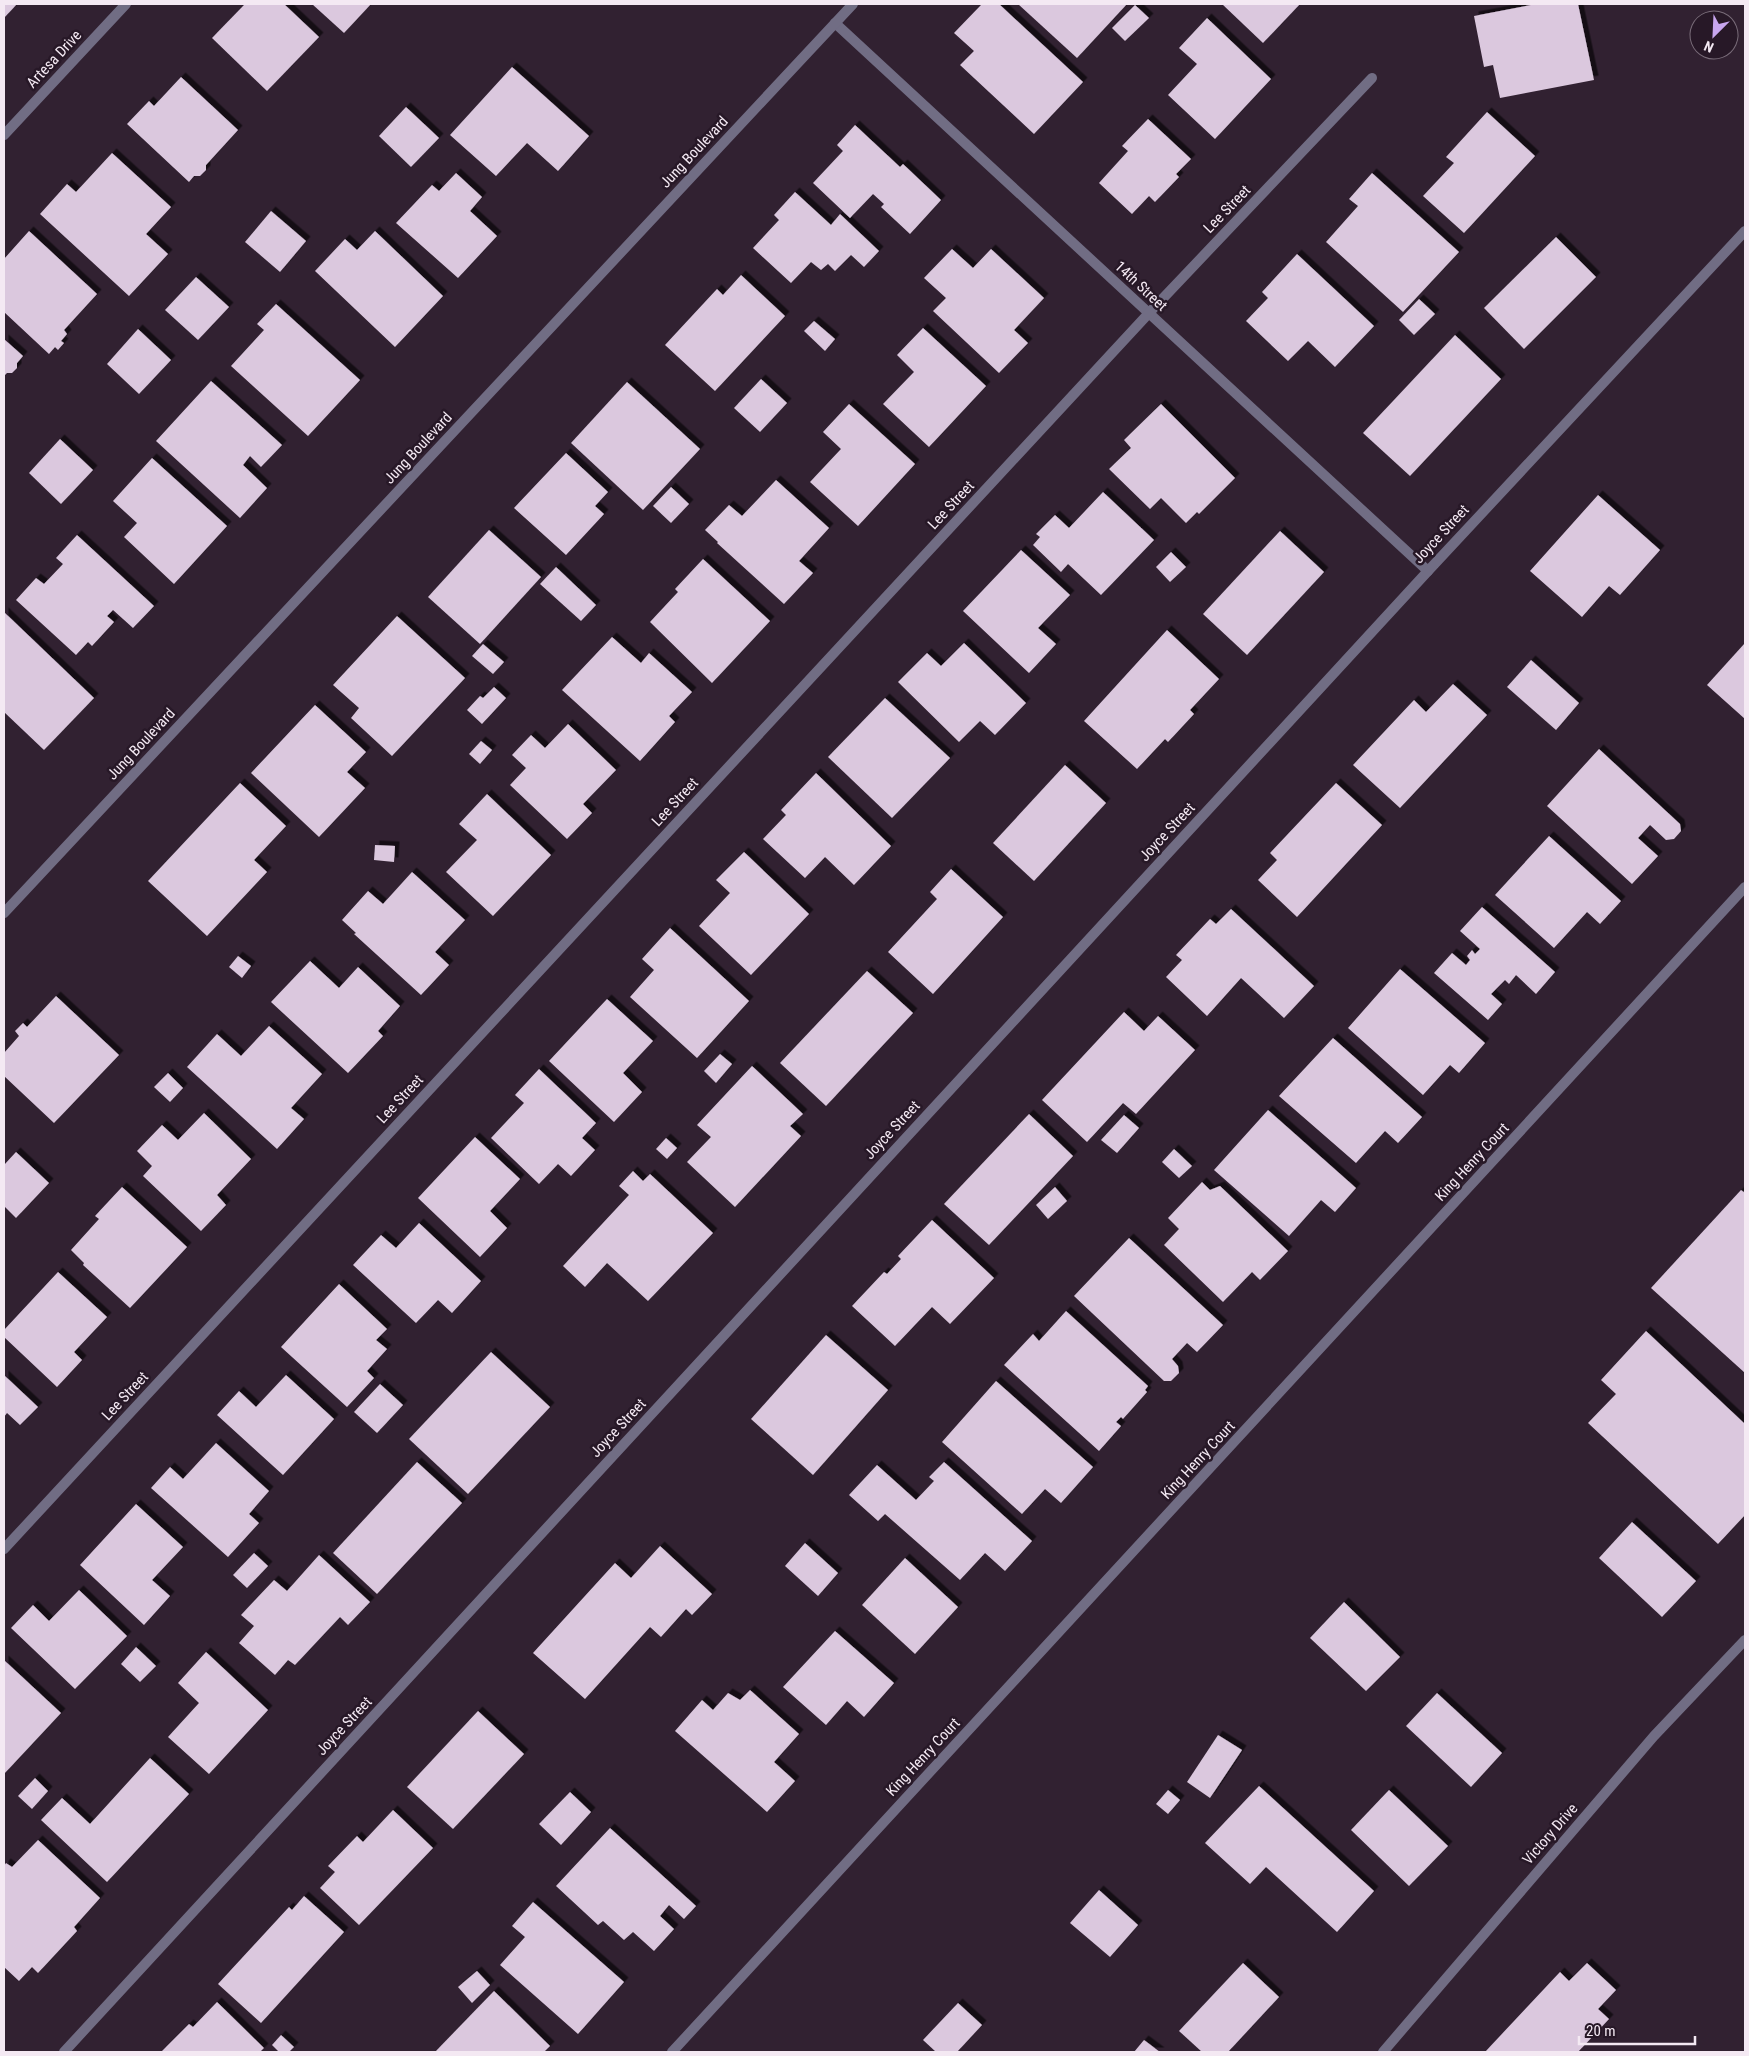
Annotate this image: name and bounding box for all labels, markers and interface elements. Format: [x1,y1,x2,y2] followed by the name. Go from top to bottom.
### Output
[1689,10,1739,60] north arrow
[23,26,85,92] street label: Artesa Drive
[1702,38,1716,56] text: N
[656,112,732,192] street label: Jung Boulevard
[1200,181,1254,237] street label: Lee Street
[1111,257,1171,315] street label: 14th Street
[380,408,456,488] street label: Jung Boulevard
[924,477,978,533] street label: Lee Street
[1409,501,1473,567] street label: Joyce Street
[103,704,179,784] street label: Jung Boulevard
[648,774,702,830] street label: Lee Street
[1135,799,1199,865] street label: Joyce Street
[373,1071,427,1127] street label: Lee Street
[860,1097,924,1163] street label: Joyce Street
[1431,1119,1513,1205] street label: King Henry Court
[98,1368,152,1424] street label: Lee Street
[586,1395,650,1461] street label: Joyce Street
[1157,1417,1239,1503] street label: King Henry Court
[312,1693,376,1759] street label: Joyce Street
[882,1714,964,1800] street label: King Henry Court
[1519,1800,1581,1868] street label: Victory Drive
[1579,2014,1695,2046] scale bar
[1586,2022,1616,2040] text: 20 m

